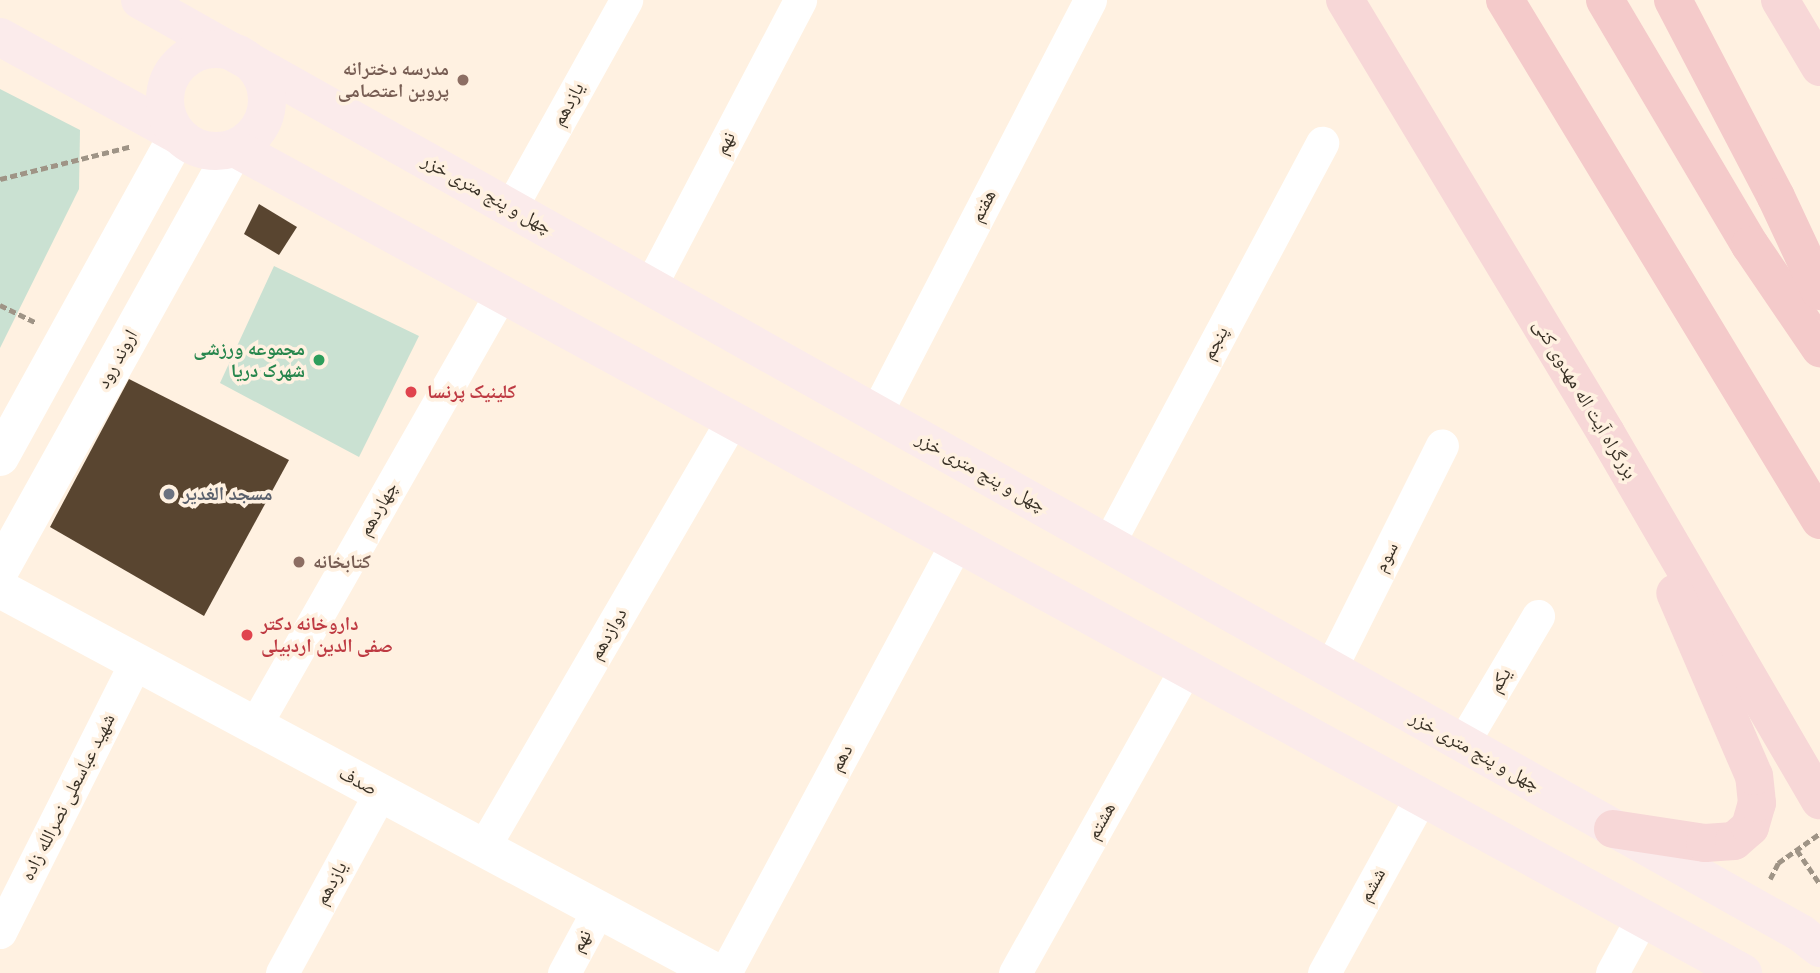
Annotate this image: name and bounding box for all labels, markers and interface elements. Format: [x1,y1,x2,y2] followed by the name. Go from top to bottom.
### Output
[338,58,449,102] place label: مدرسه دخترانه پروین اعتصامی
[455,72,471,88] marker: مدرسه دخترانه پروین اعتصامی
[547,78,589,130] street label: یازدهم
[710,128,740,158] street label: نهم
[418,149,556,239] street label: چهل و پنج متری خزر
[965,186,1001,226] street label: هفتم
[1528,315,1642,483] street label: بزرگراه آیت اله مهدوی کنی
[1197,322,1233,364] street label: پنجم
[92,326,142,392] street label: اروند رود
[193,338,305,382] place label: مجموعه ورزشی شهرک دریا
[311,352,327,368] marker: مجموعه ورزشی شهرک دریا
[427,381,516,403] place label: کلینیک پرنسا
[401,382,421,402] marker: کلینیک پرنسا
[912,427,1050,517] street label: چهل و پنج متری خزر
[353,478,403,540] street label: چهاردهم
[183,483,272,505] place label: مسجد الغدیر
[161,486,177,502] marker: مسجد الغدیر
[1369,538,1403,576] street label: سوم
[313,551,371,573] place label: کتابخانه
[291,554,307,570] marker: کتابخانه
[584,604,632,664] street label: دوازدهم
[261,613,393,657] place label: داروخانه دکتر صفی الدین اردبیلی
[239,627,255,643] marker: داروخانه دکتر صفی الدین اردبیلی
[1484,663,1516,697] street label: یکم
[1406,706,1544,796] street label: چهل و پنج متری خزر
[16,710,120,884] street label: شهید عباسعلی نصرالله زاده
[824,740,858,776] street label: دهم
[335,762,381,800] street label: صدف
[1082,798,1120,844] street label: هشتم
[310,857,352,909] street label: یازدهم
[1354,864,1390,906] street label: ششم
[566,926,596,956] street label: نهم

